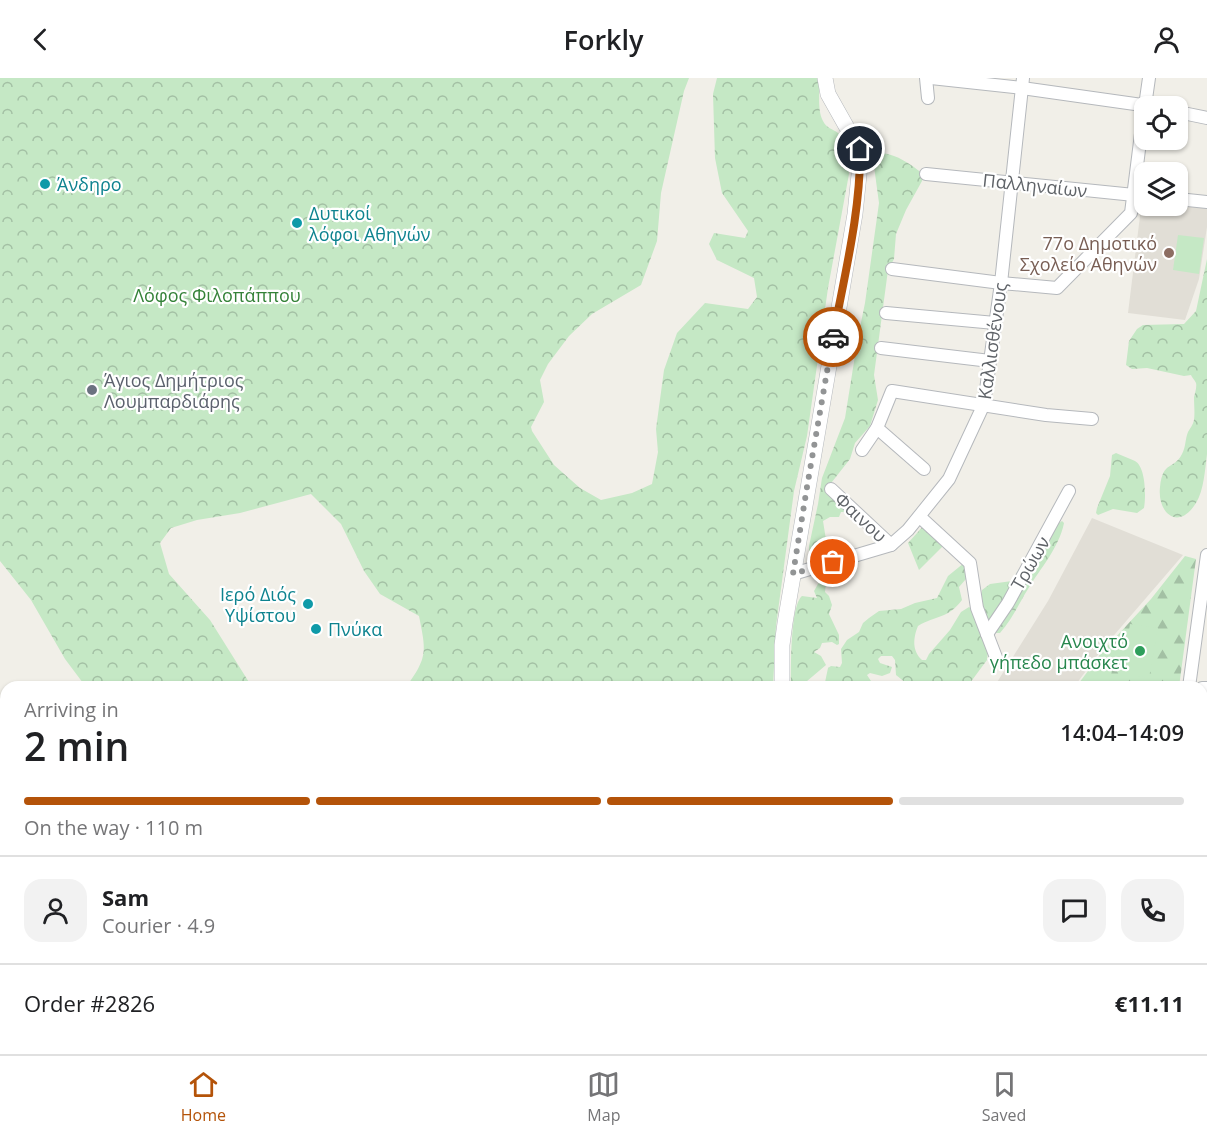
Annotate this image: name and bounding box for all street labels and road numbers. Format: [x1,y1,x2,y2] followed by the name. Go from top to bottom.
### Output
[982,168,1089,202] street label: Παλληναίων
[972,281,1012,401] street label: Καλλισθένους
[830,487,892,547] street label: Φαινου
[1005,532,1055,594] street label: Τρώων

